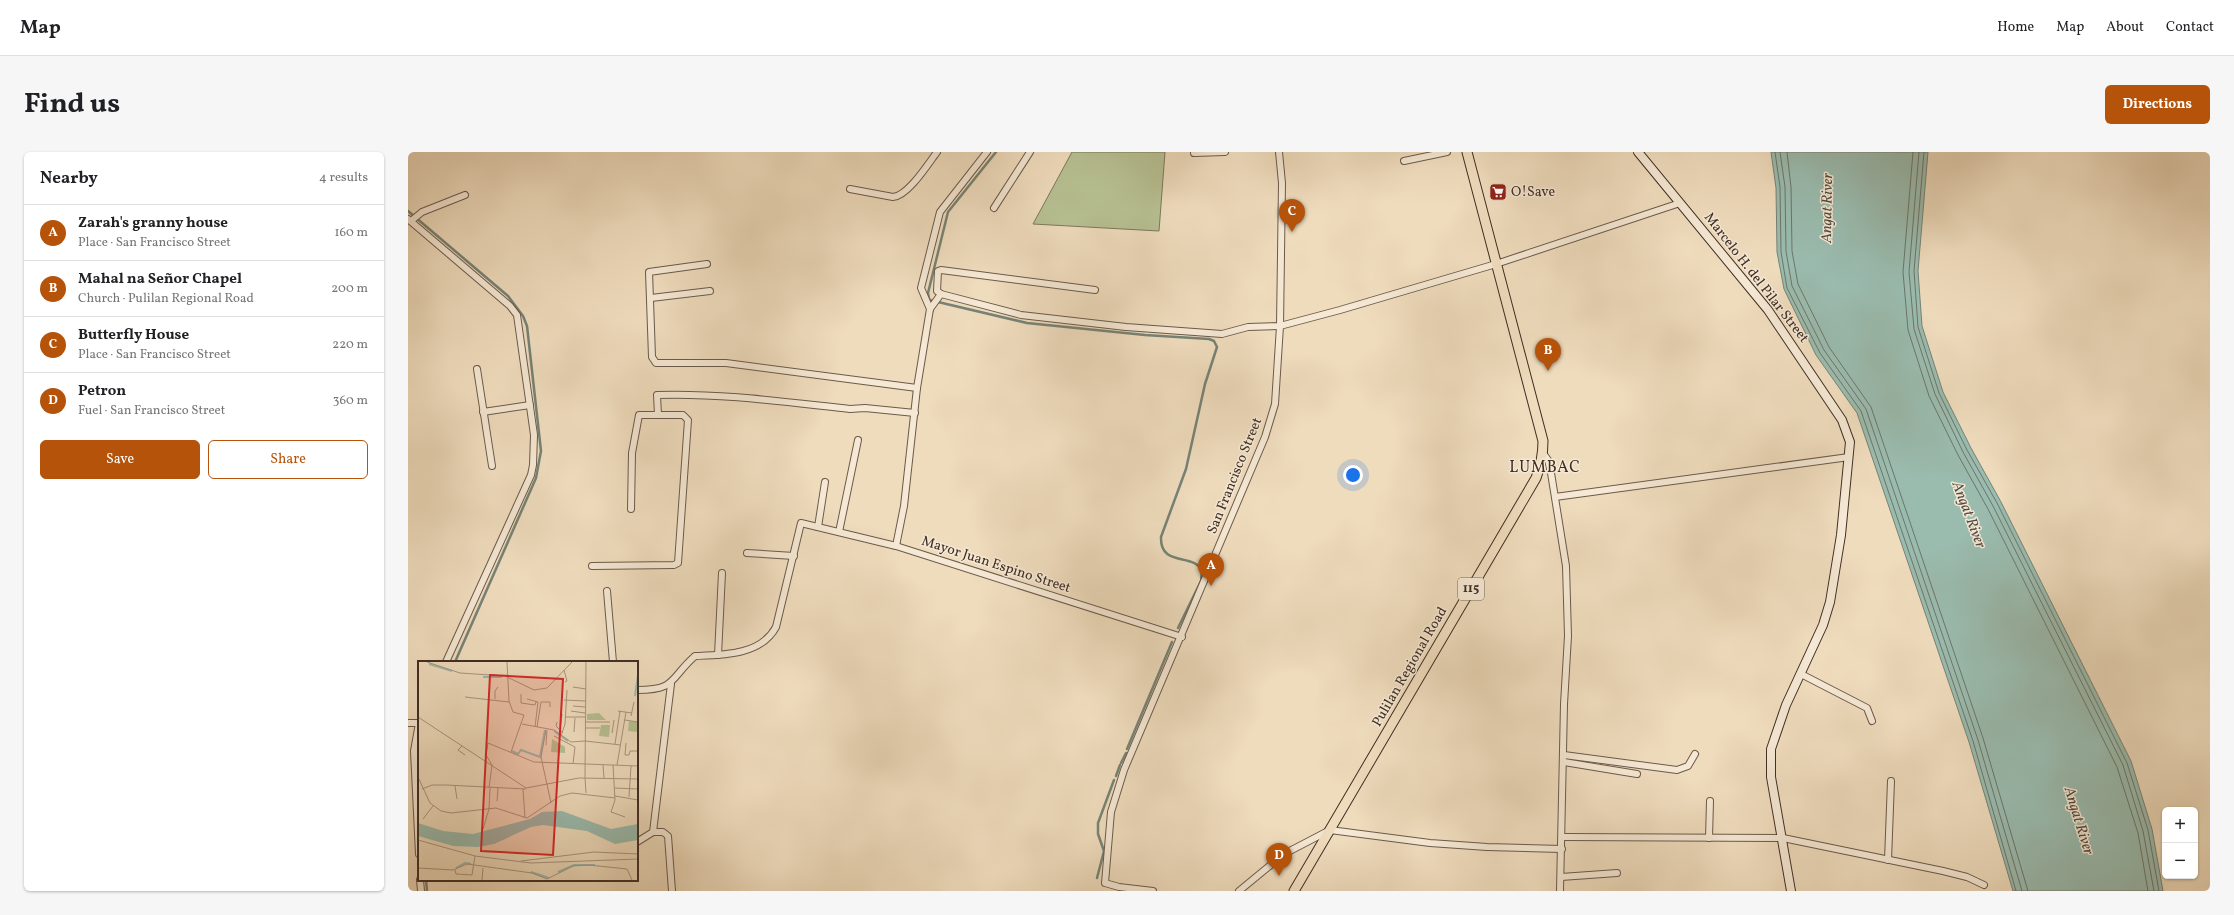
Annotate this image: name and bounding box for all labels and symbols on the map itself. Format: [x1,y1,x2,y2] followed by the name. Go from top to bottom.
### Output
[1817,172,1839,244] water label: Angat River
[1488,182,1508,202] supermarket icon: O!Save
[1511,183,1556,202] place label: O!Save
[1279,199,1305,232] pin: C
[1699,209,1813,347] street label: Marcelo H. del Pilar Street
[1535,338,1561,371] pin: B
[1203,415,1267,537] street label: San Francisco Street
[1509,457,1581,479] district label: LUMBAC
[1343,465,1363,485] your location
[1945,478,1990,552] water label: Angat River
[919,532,1073,598] street label: Mayor Juan Espino Street
[1198,553,1224,586] pin: A
[1458,578,1484,600] road number: 115
[1368,604,1452,730] street label: Pulilan Regional Road
[418,661,638,881] inset map
[2057,783,2098,858] water label: Angat River
[1266,843,1292,876] pin: D

